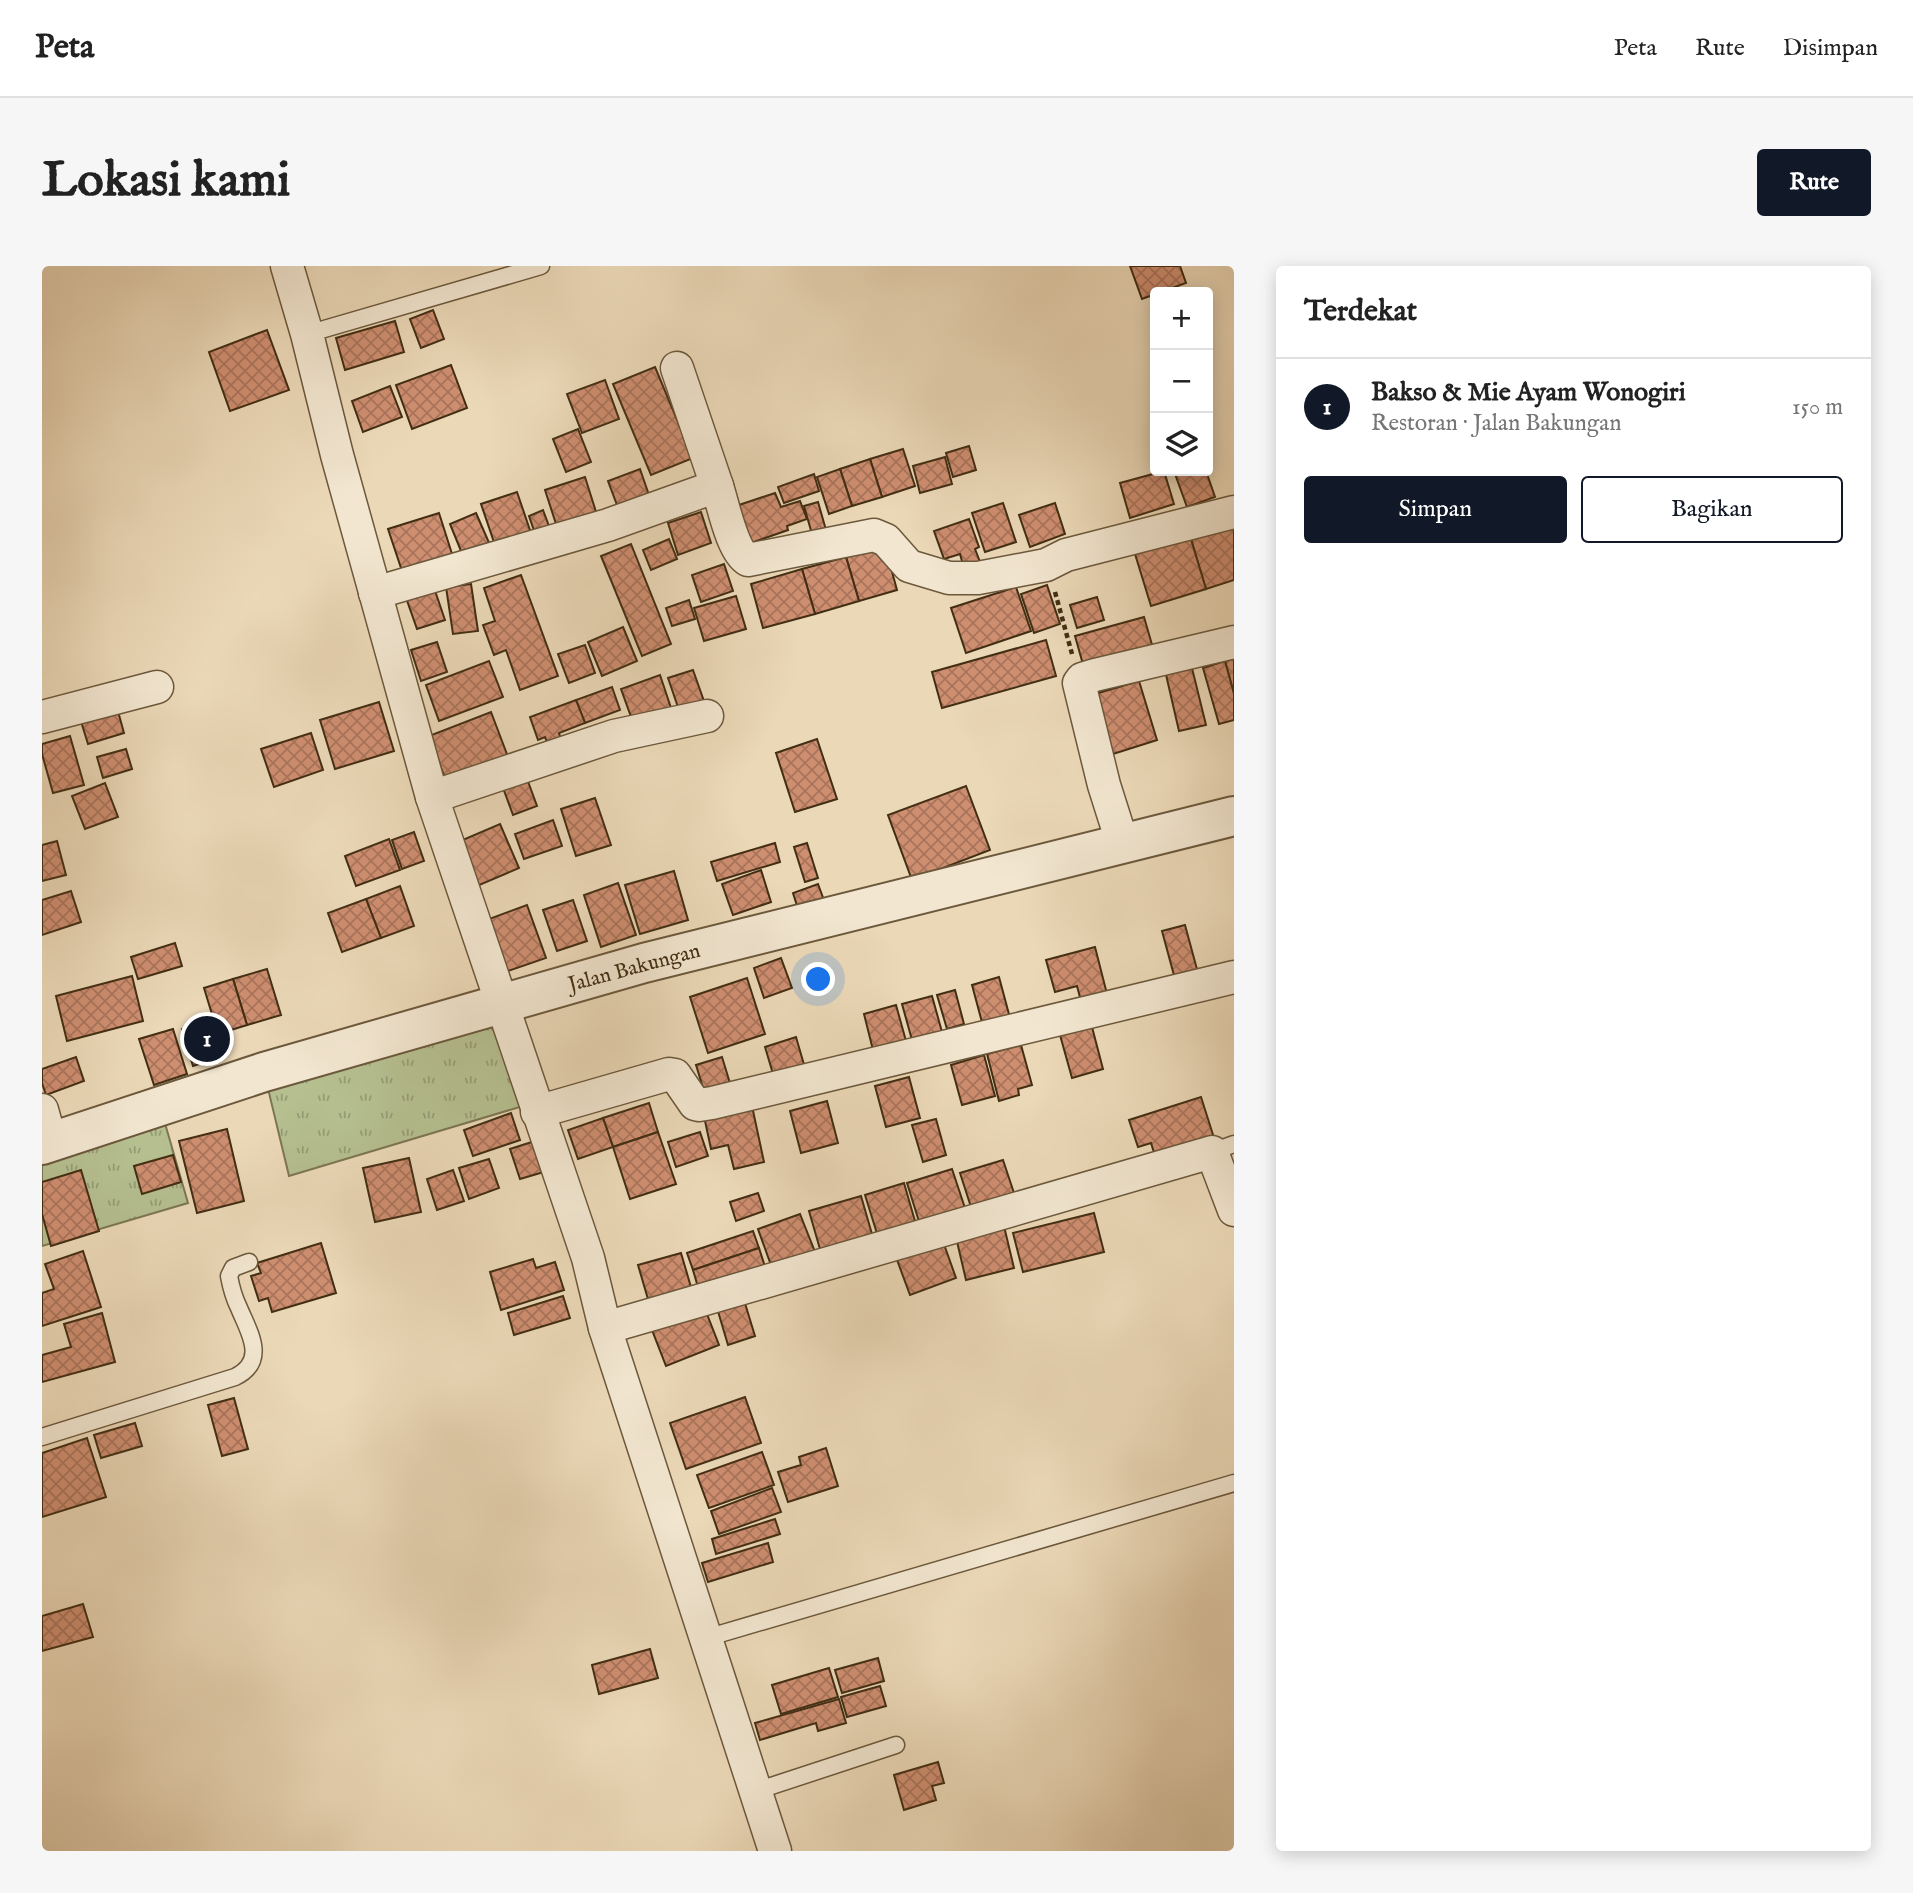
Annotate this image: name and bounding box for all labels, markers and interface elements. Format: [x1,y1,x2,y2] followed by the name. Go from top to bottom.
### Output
[35,27,94,69] text: Peta
[1614,33,1657,64] text: Peta
[1695,33,1745,64] text: Rute
[1783,33,1878,64] text: Disimpan
[1757,149,1871,216] button: Rute
[42,151,290,213] text: Lokasi kami
[1150,287,1213,476] map controls
[1150,287,1213,350] button: +
[1304,293,1417,331] text: Terdekat
[1150,350,1213,413] button: −
[1371,376,1686,409] text: Bakso & Mie Ayam Wonogiri
[1323,393,1331,422] text: 1
[1792,393,1843,422] text: 150 m
[1371,409,1621,438] text: Restoran · Jalan Bakungan
[1150,413,1213,476] button: layers
[1304,476,1567,543] button: Simpan
[1581,476,1843,543] button: Bagikan
[563,938,703,1000] street label: Jalan Bakungan
[801,962,835,996] your location
[184,1013,230,1065] pin: 1

